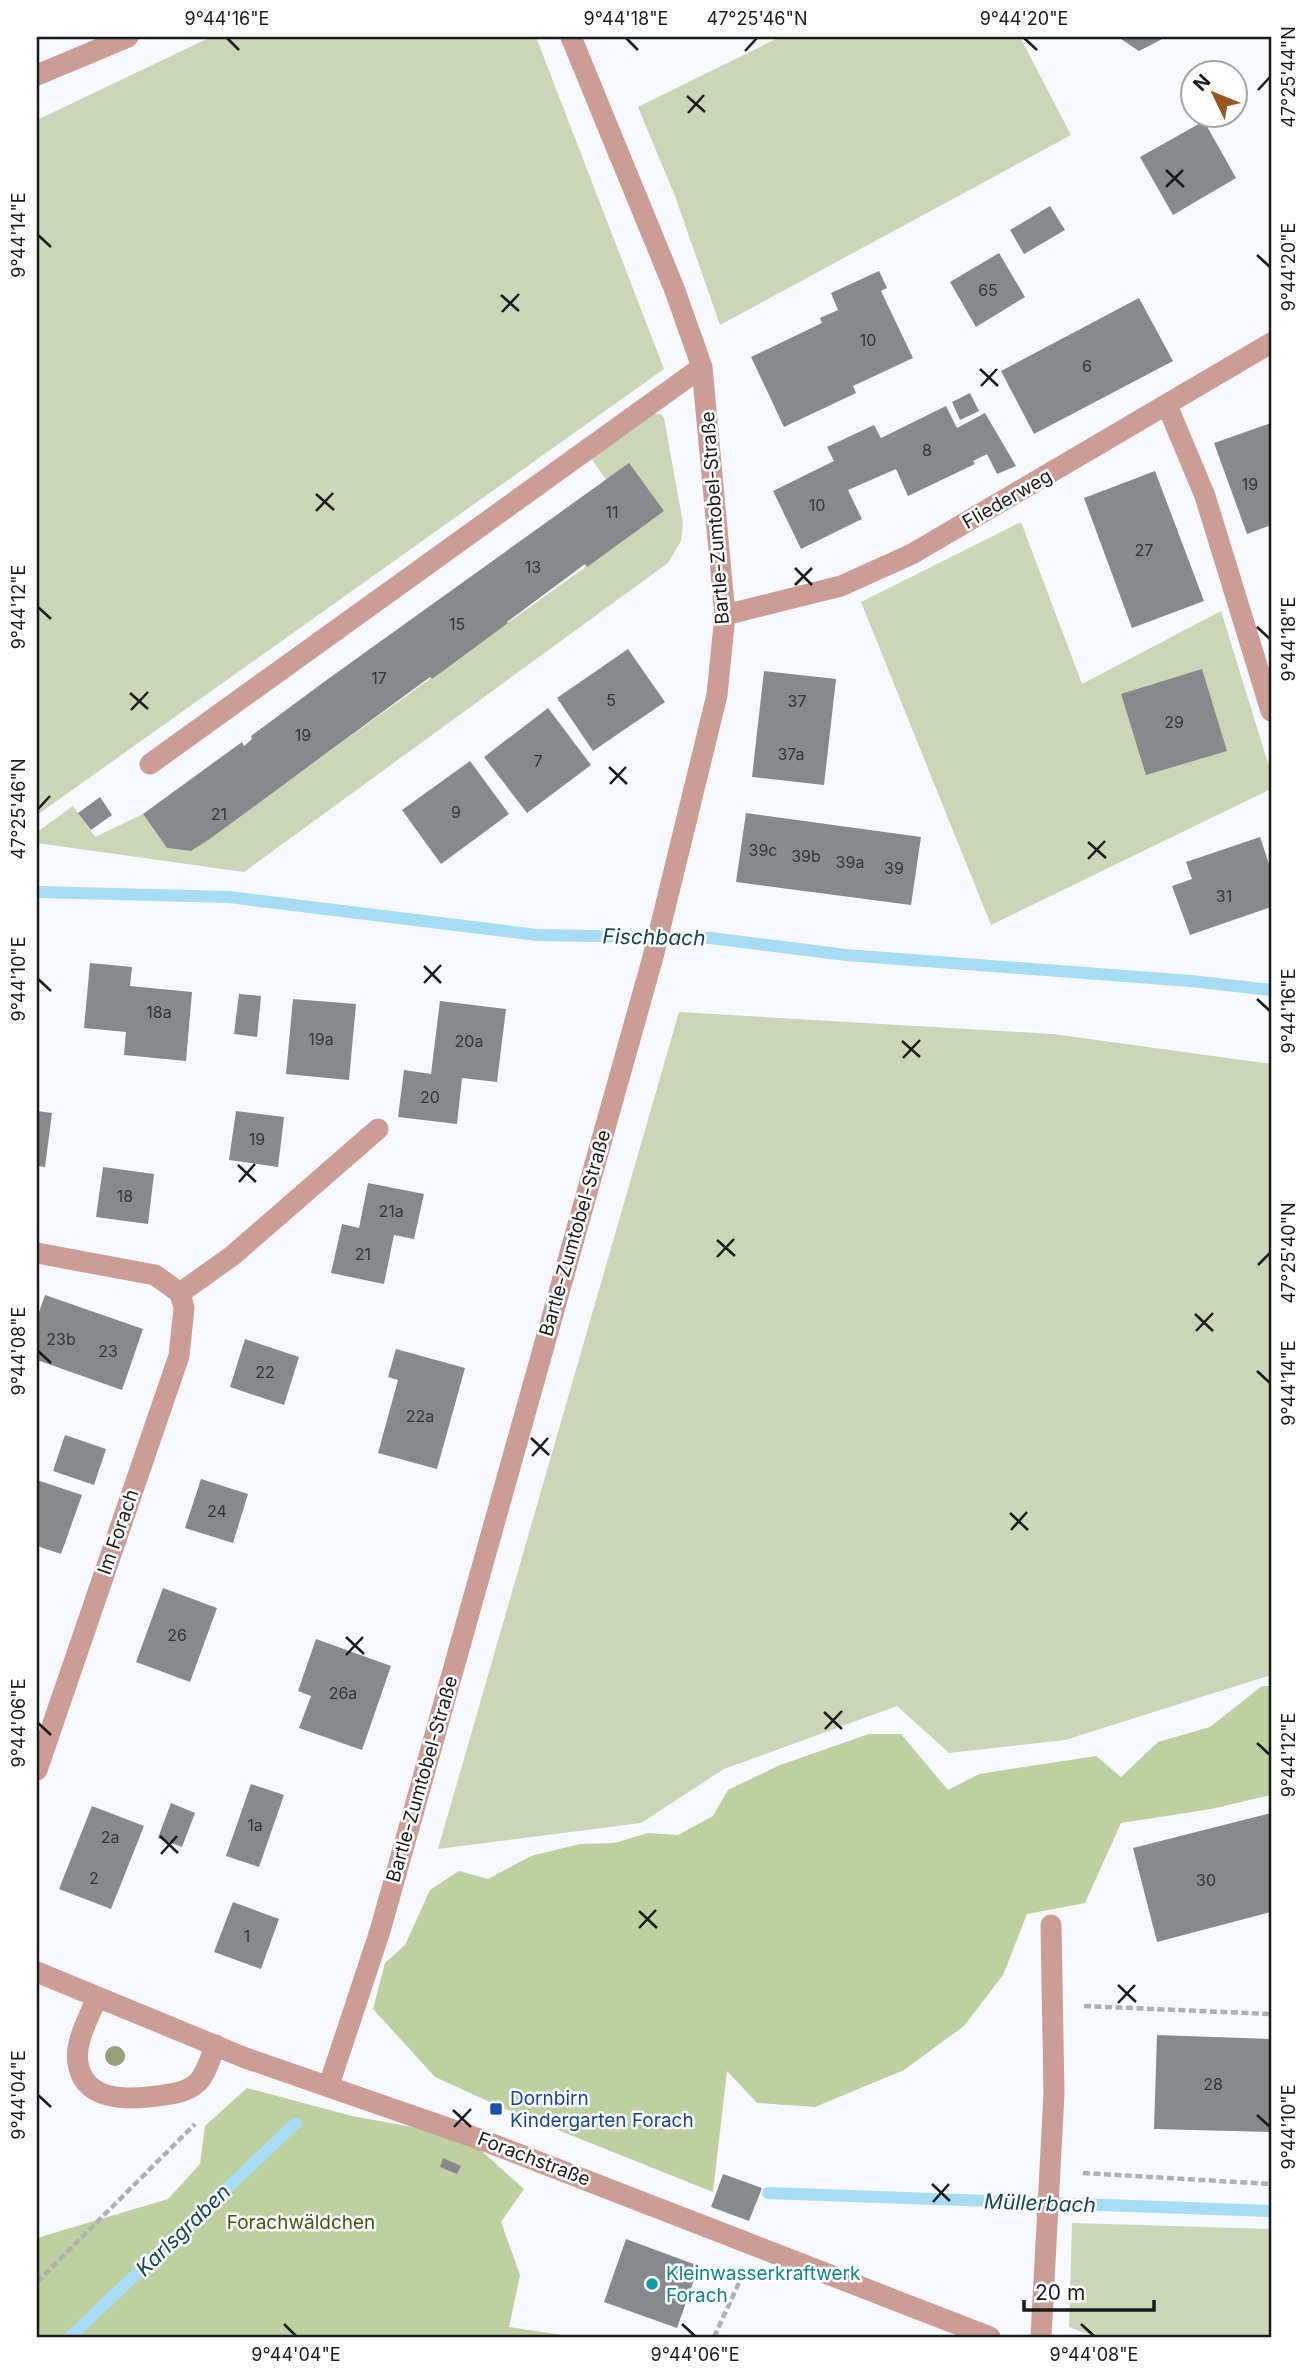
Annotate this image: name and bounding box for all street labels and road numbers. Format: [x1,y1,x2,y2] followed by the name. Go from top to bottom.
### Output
[696,411,734,625] street label: Bartle-Zumtobel-Straße
[958,464,1056,534] street label: Fliederweg
[535,1127,615,1339] street label: Bartle-Zumtobel-Straße
[93,1486,143,1578] street label: Im Forach
[382,1673,462,1885] street label: Bartle-Zumtobel-Straße
[475,2127,593,2191] street label: Forachstraße

